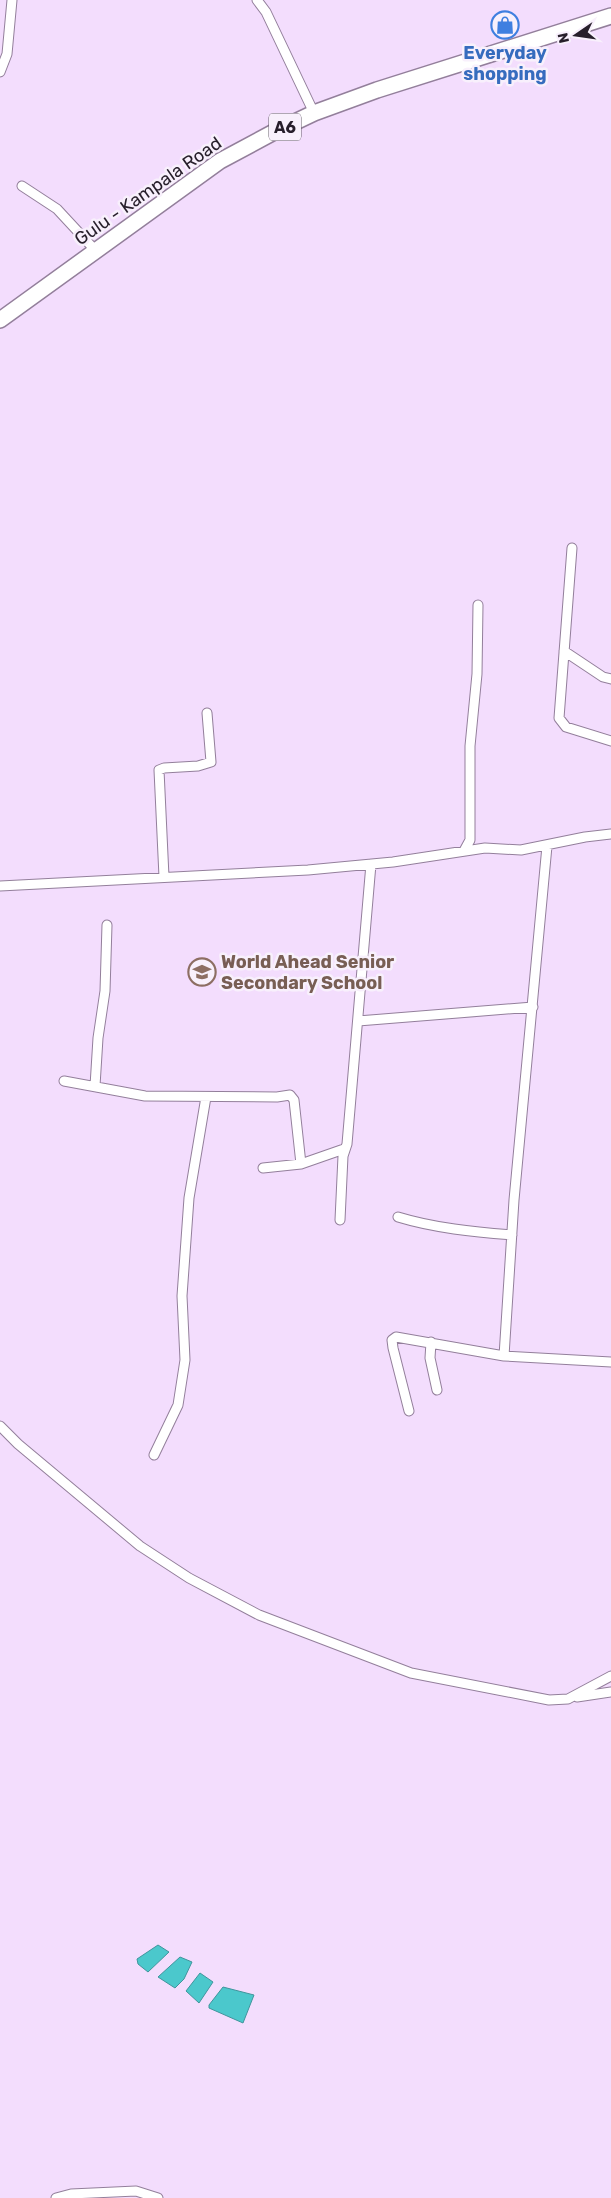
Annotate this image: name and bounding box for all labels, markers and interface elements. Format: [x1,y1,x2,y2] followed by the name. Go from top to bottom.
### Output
[490,10,520,40] shop icon: Everyday shopping
[551,10,601,60] north arrow
[554,31,573,45] text: N
[463,42,547,85] place label: Everyday shopping
[269,114,301,140] road number: A6
[70,132,226,250] street label: Gulu - Kampala Road
[221,951,394,994] place label: World Ahead Senior Secondary School
[187,957,217,987] school or university icon: World Ahead Senior Secondary School

